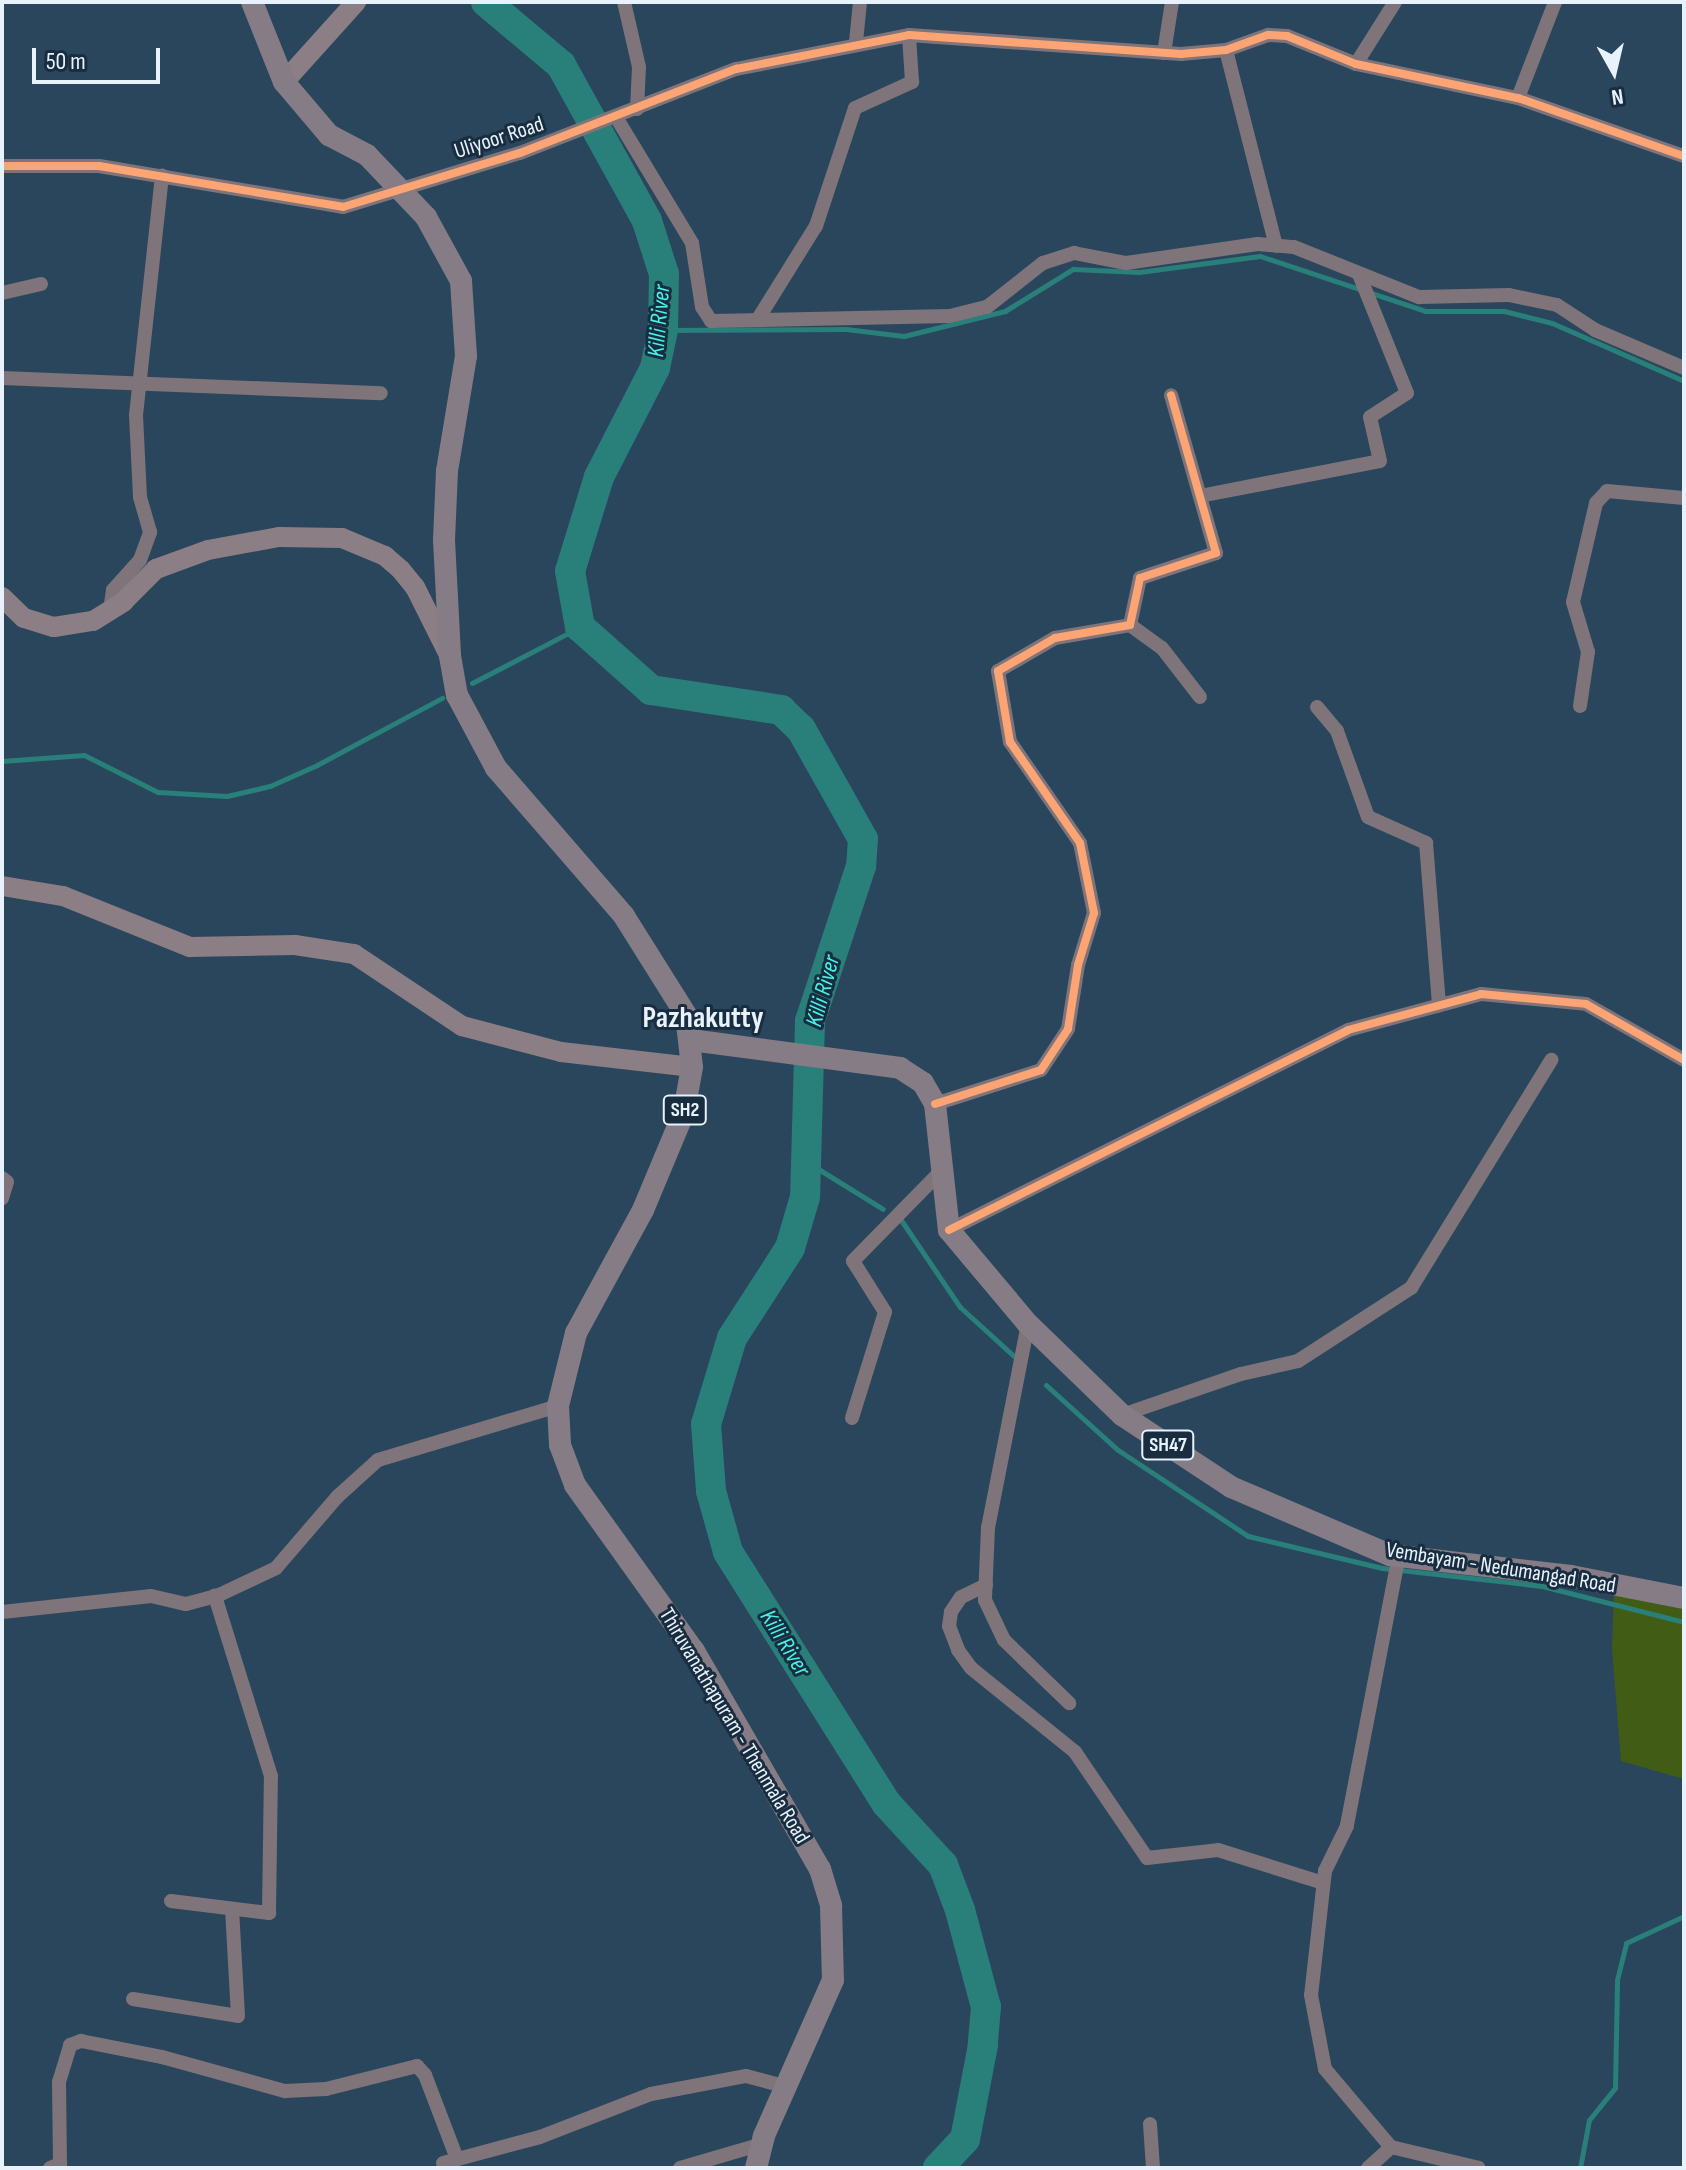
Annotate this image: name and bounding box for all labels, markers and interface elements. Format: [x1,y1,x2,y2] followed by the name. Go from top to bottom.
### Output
[36,32,164,82] scale bar
[1574,32,1654,112] north arrow
[46,47,86,76] text: 50 m
[1610,82,1625,110] text: N
[451,111,547,165] street label: Uliyoor Road
[641,284,677,358] water label: Killi River
[800,952,846,1030] water label: Killi River
[643,1000,763,1036] district label: Pazhakutty
[661,1094,709,1126] road number: SH2
[1140,1429,1196,1461] road number: SH47
[1384,1537,1618,1599] street label: Vembayam - Nedumangad Road
[653,1603,815,1849] street label: Thiruvanathapuram - Thenmala Road
[754,1605,816,1681] water label: Killi River

